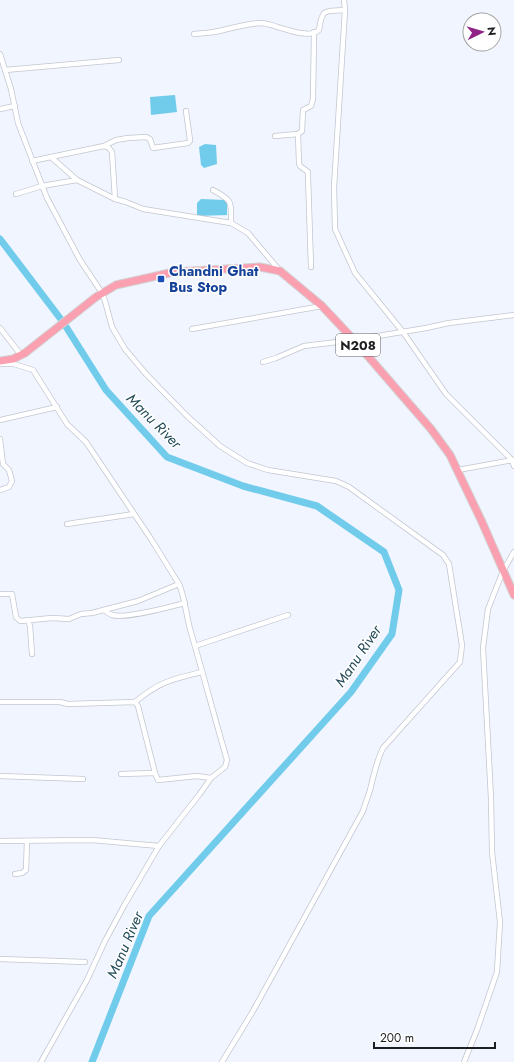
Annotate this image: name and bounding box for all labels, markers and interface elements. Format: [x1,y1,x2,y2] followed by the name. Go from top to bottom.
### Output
[462,12,502,52] north arrow
[484,26,500,36] text: N
[169,261,259,297] place label: Chandni Ghat Bus Stop
[156,274,166,284] marker: Chandni Ghat Bus Stop
[336,334,380,356] road number: N208
[121,388,187,454] water label: Manu River
[329,620,387,691] water label: Manu River
[101,907,149,982] water label: Manu River
[374,1024,495,1050] scale bar
[380,1029,414,1047] text: 200 m

